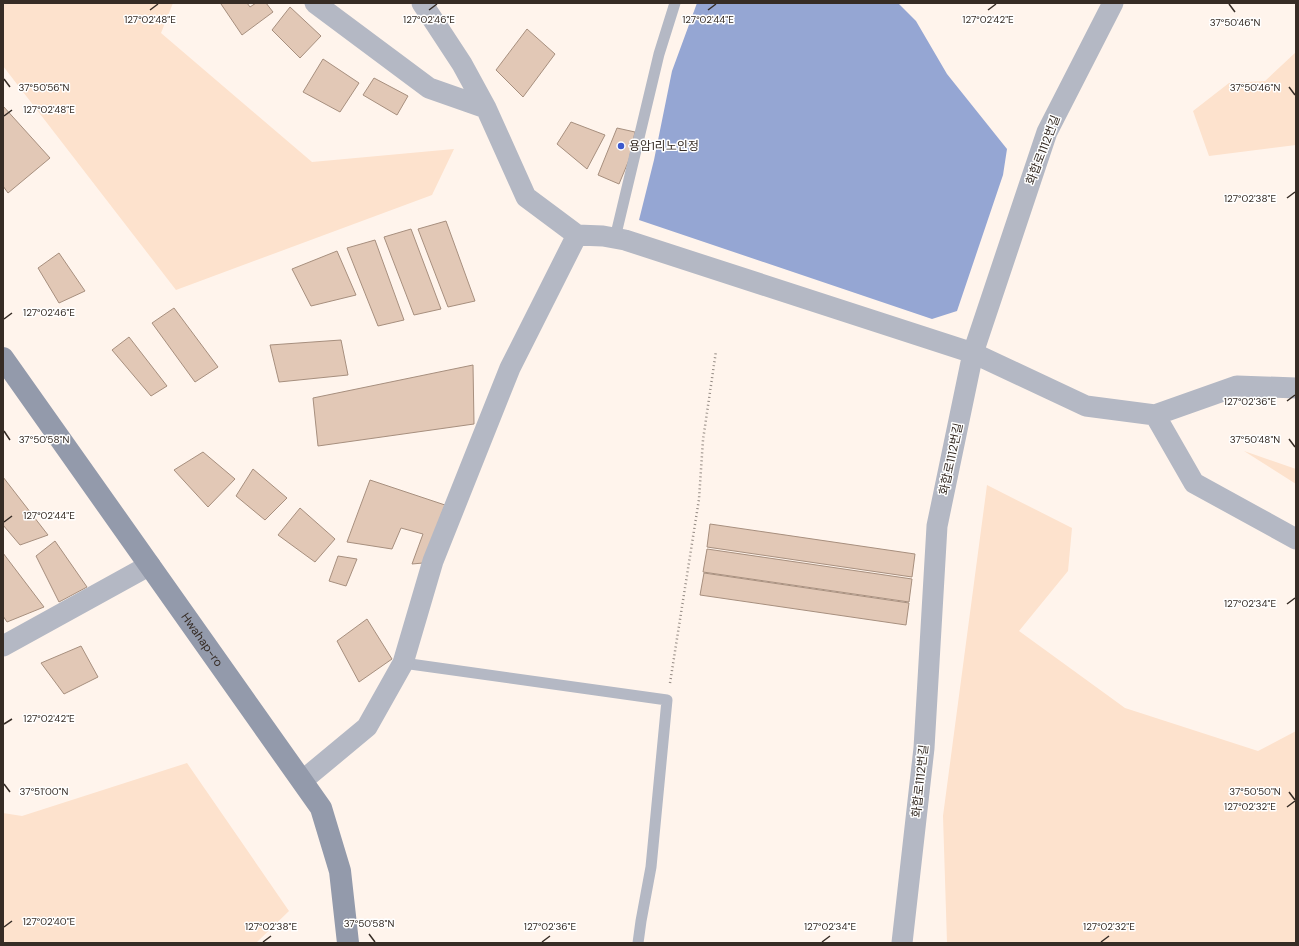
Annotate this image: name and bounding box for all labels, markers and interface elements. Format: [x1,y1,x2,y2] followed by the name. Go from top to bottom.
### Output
[124,13,176,26] text: 127°02'48"E
[403,13,455,26] text: 127°02'46"E
[682,13,734,26] text: 127°02'44"E
[962,13,1014,26] text: 127°02'42"E
[1210,16,1260,29] text: 37°50'46"N
[19,81,70,94] text: 37°50'56"N
[1230,81,1280,94] text: 37°50'46"N
[23,103,75,116] text: 127°02'48"E
[1022,113,1064,187] street label: 화합로1112번길
[629,138,699,154] place label: 용암1리노인정
[616,141,626,151] marker: 용암1리노인정
[1224,192,1276,205] text: 127°02'38"E
[23,306,75,319] text: 127°02'46"E
[1224,395,1277,408] text: 127°02'36"E
[936,421,966,497] street label: 화합로1112번길
[19,433,69,446] text: 37°50'58"N
[1230,433,1280,446] text: 37°50'48"N
[23,509,75,522] text: 127°02'44"E
[1224,597,1276,610] text: 127°02'34"E
[178,610,227,670] street label: Hwahap-ro
[23,712,75,725] text: 127°02'42"E
[908,744,932,818] street label: 화합로1112번길
[20,785,68,798] text: 37°51'00"N
[1229,785,1281,798] text: 37°50'50"N
[1224,800,1276,813] text: 127°02'32"E
[23,915,76,928] text: 127°02'40"E
[344,917,394,930] text: 37°50'58"N
[245,920,297,933] text: 127°02'38"E
[524,920,577,933] text: 127°02'36"E
[804,920,856,933] text: 127°02'34"E
[1083,920,1135,933] text: 127°02'32"E

